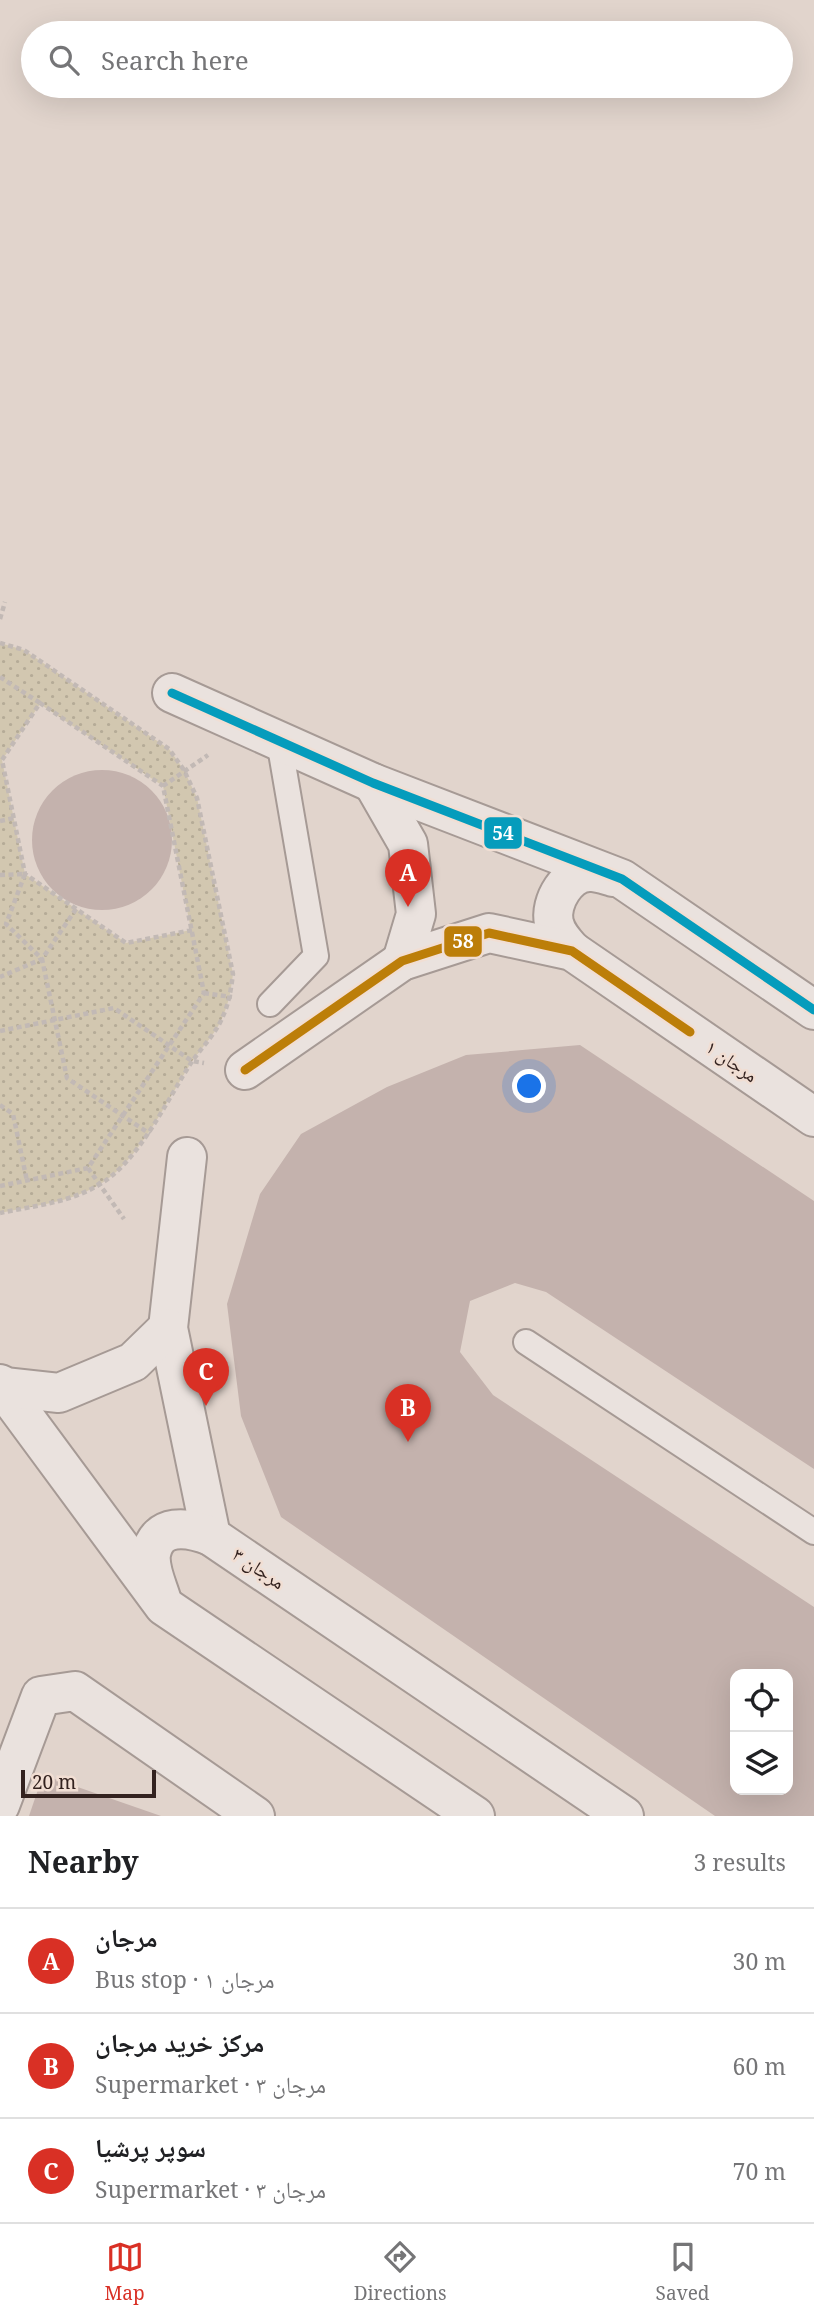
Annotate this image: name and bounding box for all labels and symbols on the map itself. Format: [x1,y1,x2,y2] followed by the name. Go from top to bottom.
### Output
[483,816,523,850] line badge: 54
[492,820,514,846] text: 54
[385,849,431,907] pin: A
[443,925,483,958] line badge: 58
[452,928,474,954] text: 58
[701,1034,763,1088] street label: مرجان ۱
[512,1069,546,1103] your location
[183,1348,229,1406] pin: C
[385,1384,431,1442] pin: B
[228,1541,290,1595] street label: مرجان ۳
[21,1767,156,1799] scale bar

